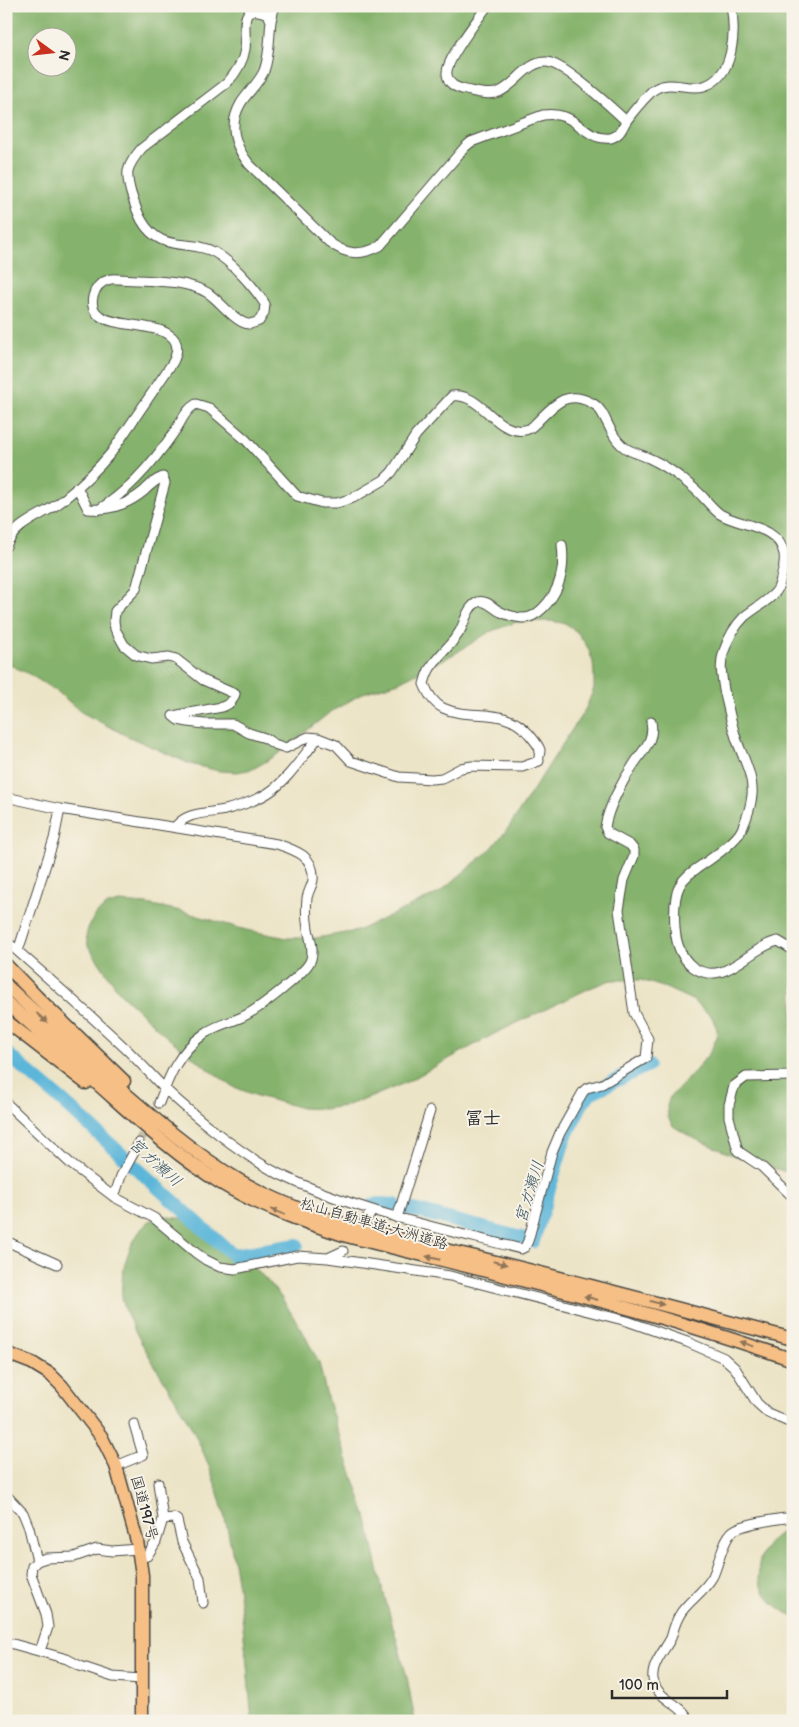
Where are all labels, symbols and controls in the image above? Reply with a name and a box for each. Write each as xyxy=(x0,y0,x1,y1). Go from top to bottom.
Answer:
north arrow xyxy=(28,28,78,78)
text: N xyxy=(55,48,74,63)
one-way arrow xyxy=(36,1013,49,1024)
district label: 冨士 xyxy=(465,1108,501,1129)
water label: 宮ガ瀬川 xyxy=(125,1135,185,1191)
water label: 宮ガ瀬川 xyxy=(512,1159,548,1225)
street label: 松山自動車道;大洲道路 xyxy=(298,1194,450,1254)
one-way arrow xyxy=(271,1208,285,1216)
one-way arrow xyxy=(426,1254,441,1262)
one-way arrow xyxy=(492,1259,507,1267)
one-way arrow xyxy=(583,1294,598,1302)
one-way arrow xyxy=(650,1299,665,1307)
one-way arrow xyxy=(739,1340,754,1347)
street label: 国道197号 xyxy=(126,1473,162,1543)
scale bar xyxy=(612,1667,726,1699)
text: 100 m xyxy=(619,1676,659,1695)

